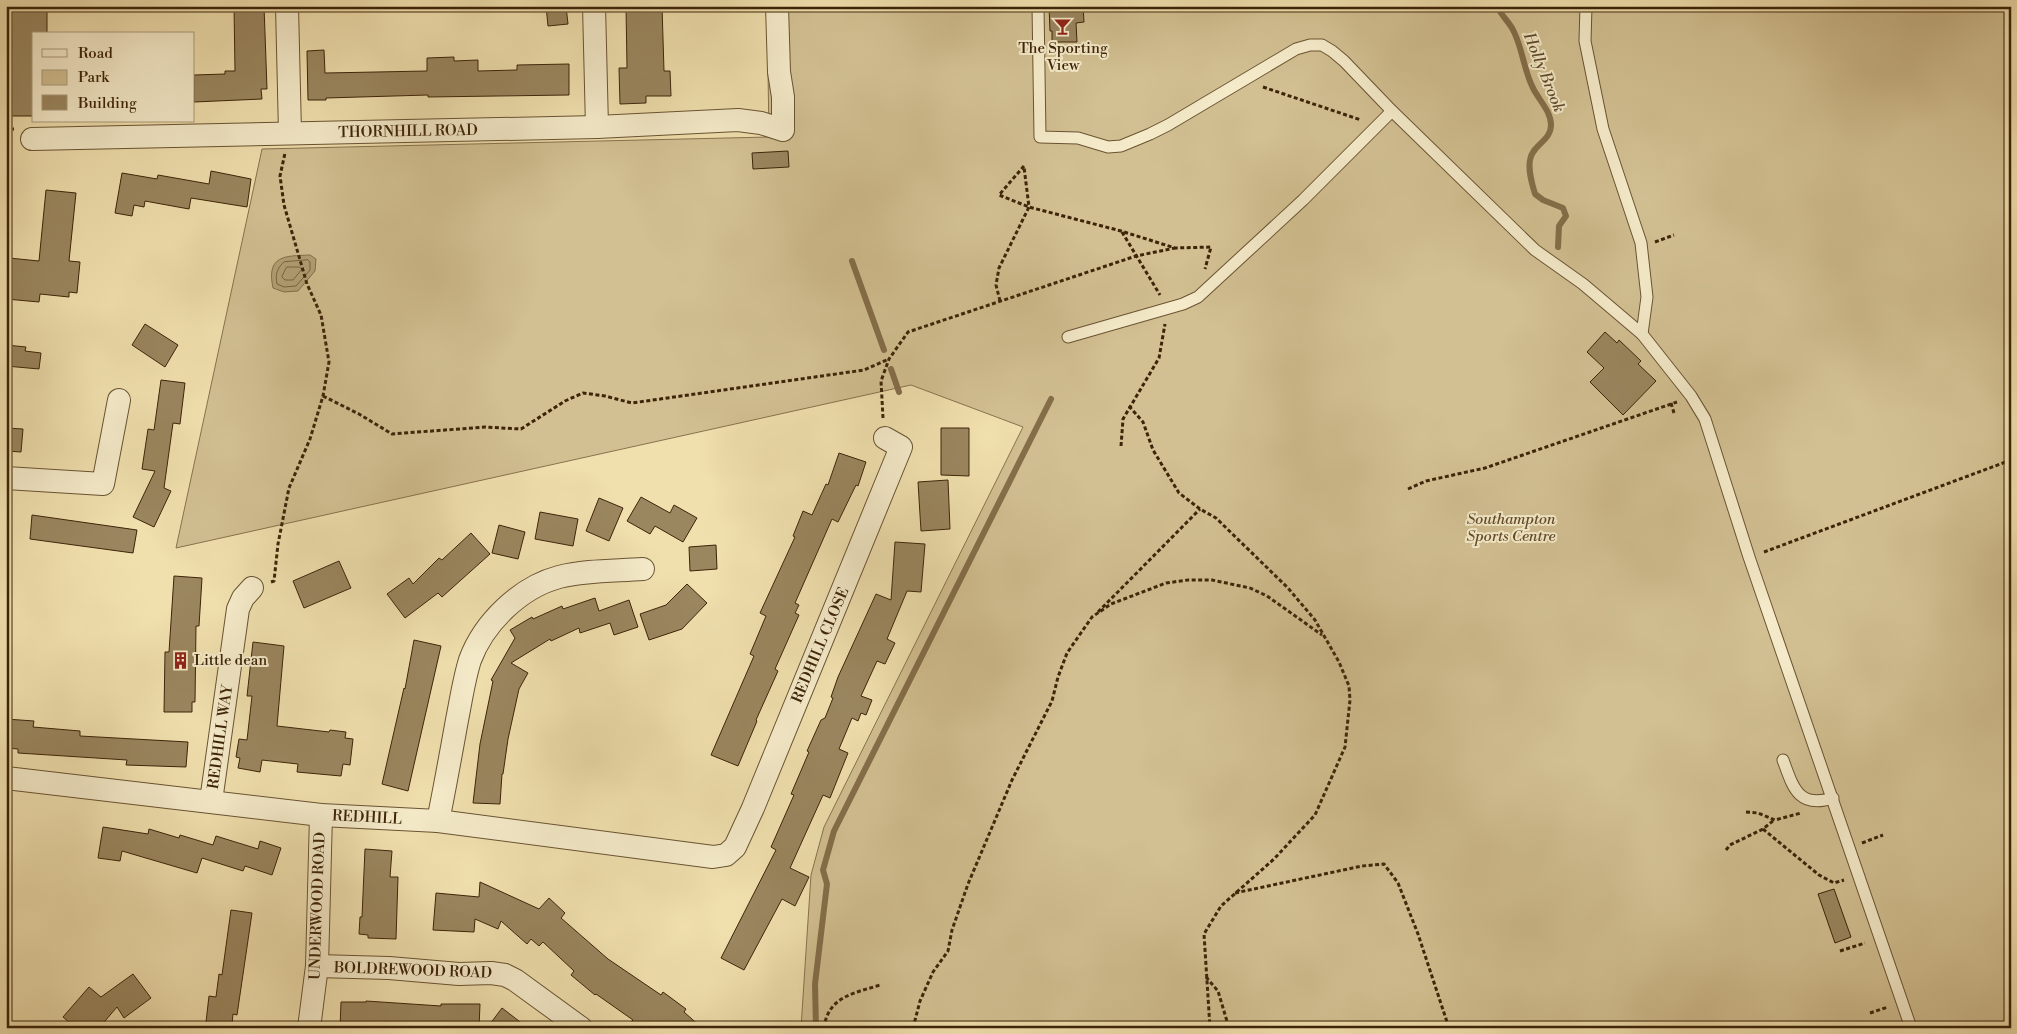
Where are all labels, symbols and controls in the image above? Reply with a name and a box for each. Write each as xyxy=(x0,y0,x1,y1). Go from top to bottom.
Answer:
bar icon: The Sporting View xyxy=(1053,17,1073,37)
water label: Holly Brook xyxy=(1519,28,1569,115)
legend xyxy=(32,32,195,122)
place label: The Sporting View xyxy=(1018,39,1108,75)
text: Road xyxy=(78,44,113,63)
text: Park xyxy=(78,68,110,87)
text: Building xyxy=(77,94,137,113)
street label: THORNHILL ROAD xyxy=(338,121,478,142)
park label: Southampton Sports Centre xyxy=(1467,510,1556,546)
street label: REDHILL CLOSE xyxy=(788,584,853,706)
building icon: Little dean xyxy=(170,650,190,670)
place label: Little dean xyxy=(194,651,267,670)
street label: REDHILL WAY xyxy=(204,683,237,790)
street label: REDHILL xyxy=(332,806,402,829)
street label: UNDERWOOD ROAD xyxy=(305,832,330,981)
street label: BOLDREWOOD ROAD xyxy=(333,958,492,983)

